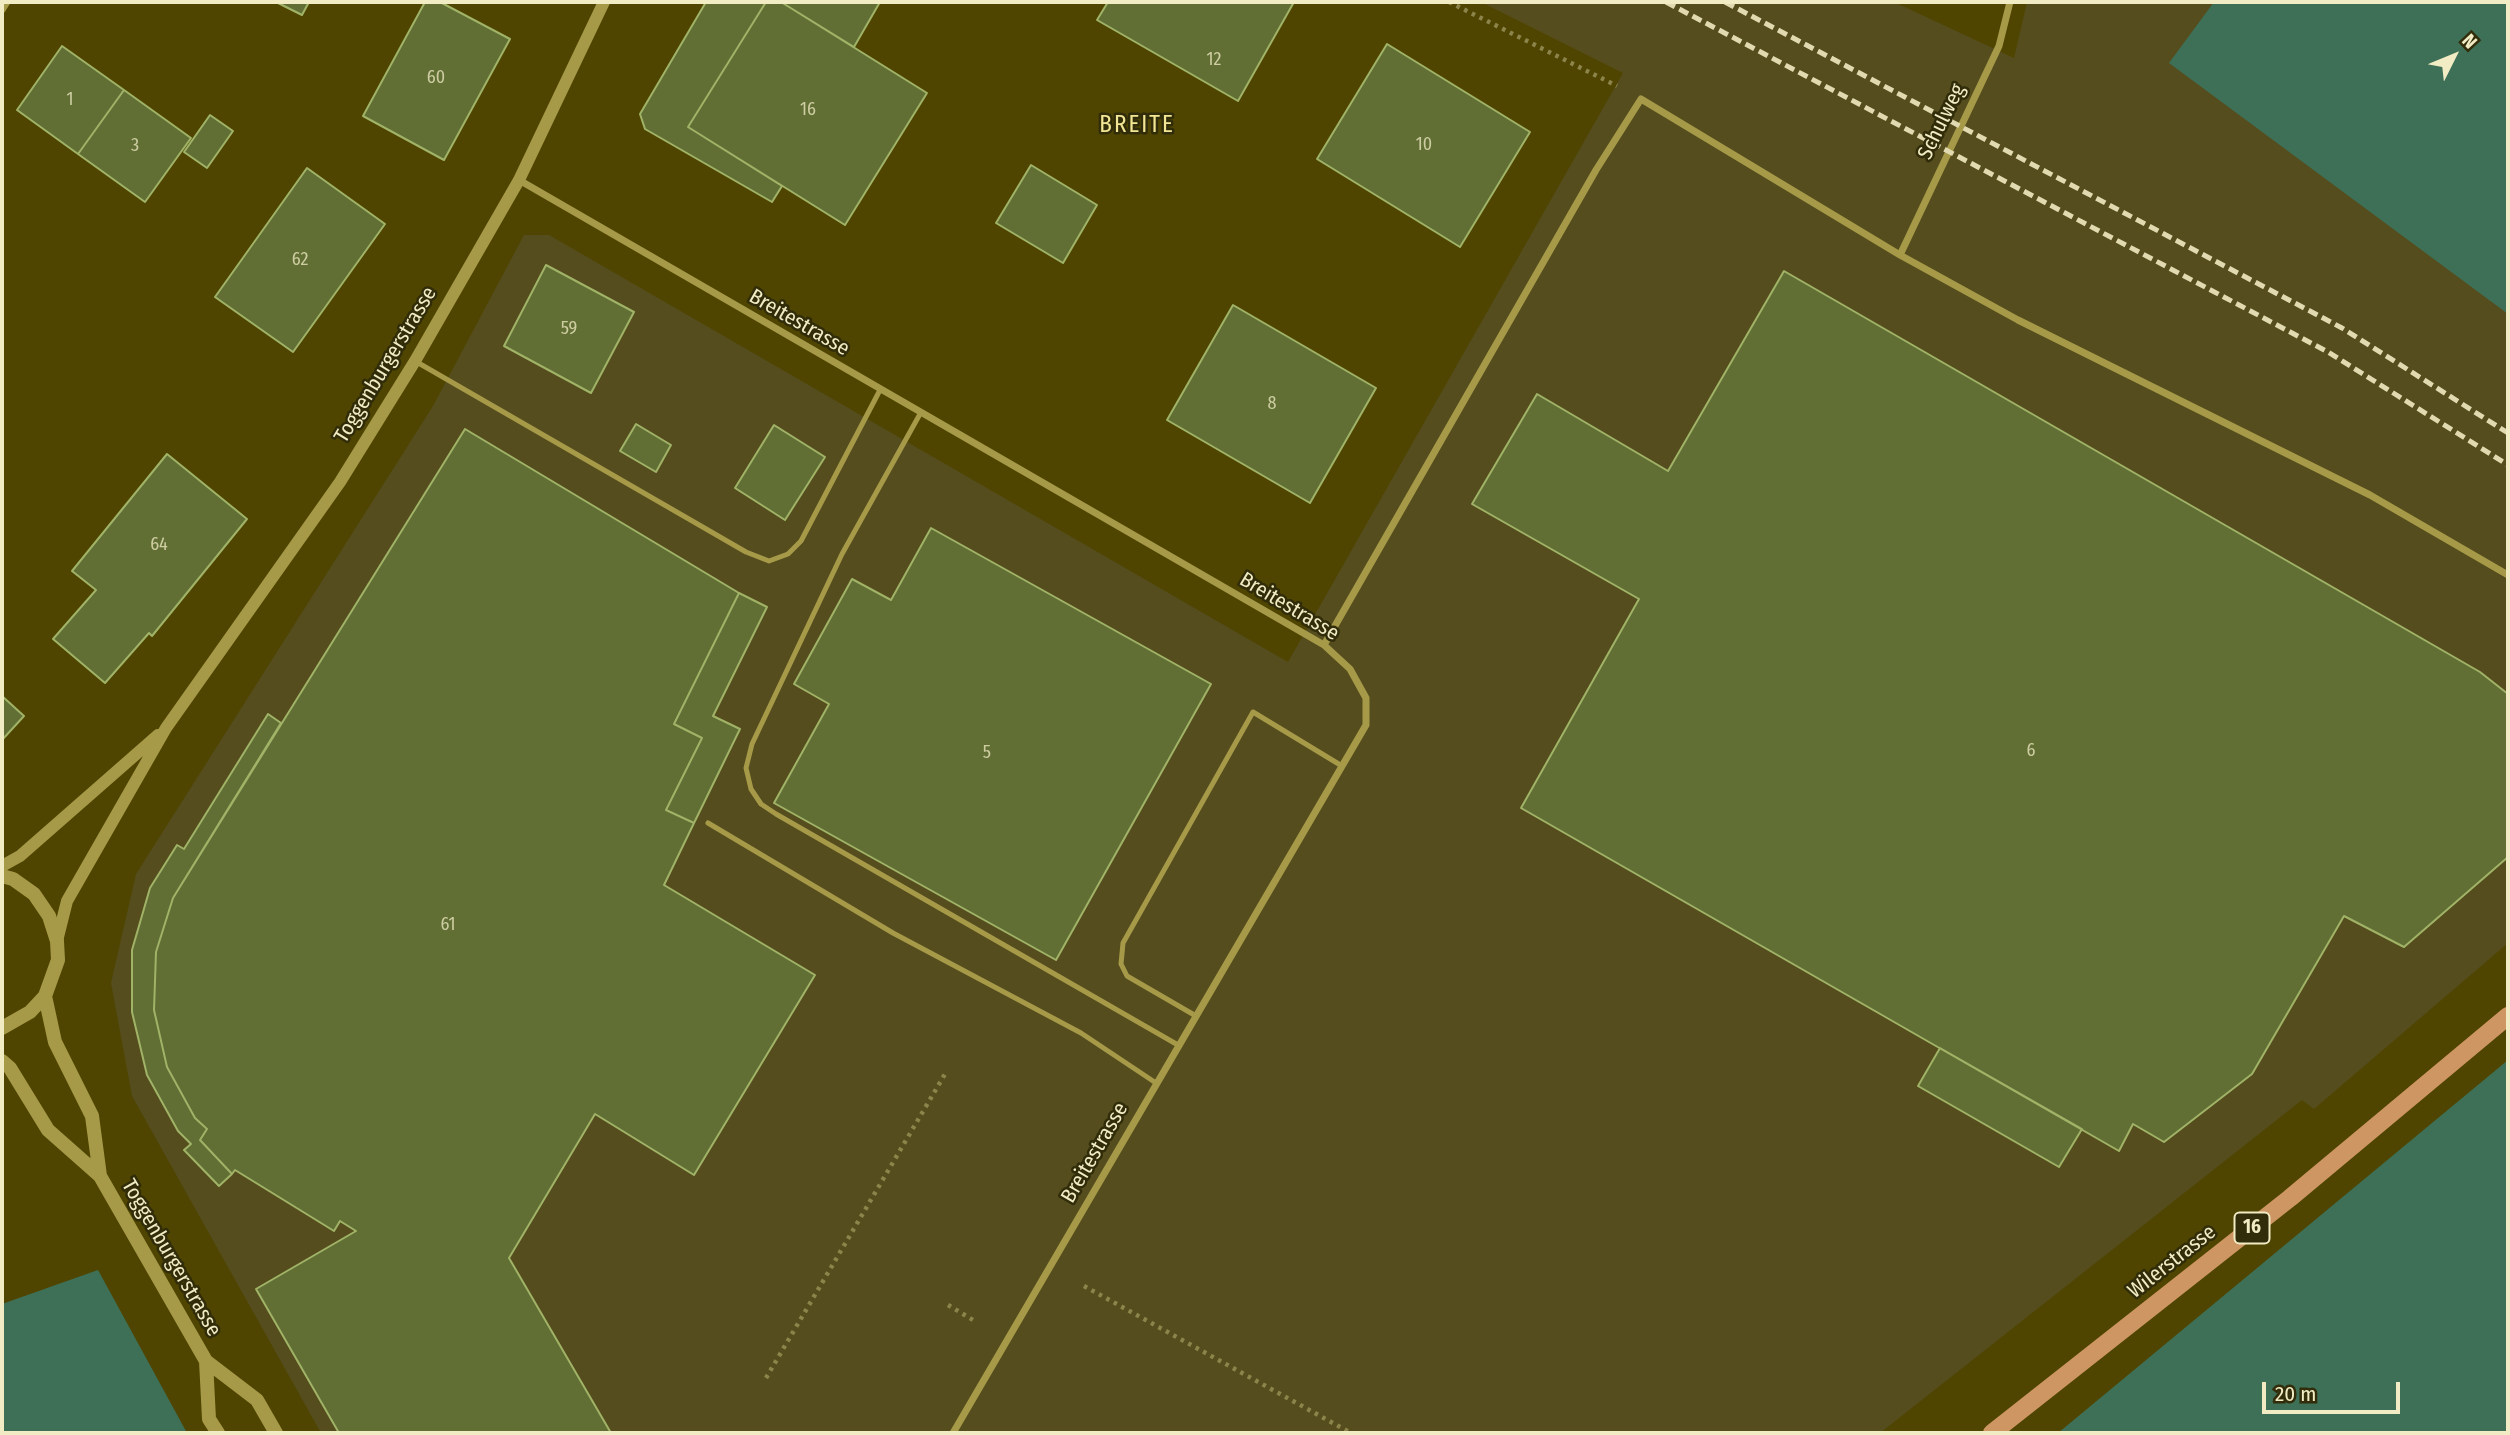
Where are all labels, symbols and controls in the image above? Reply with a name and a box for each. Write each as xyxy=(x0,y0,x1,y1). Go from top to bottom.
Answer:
north arrow xyxy=(2419,21,2489,91)
text: N xyxy=(2457,29,2482,53)
house number: 12 xyxy=(1207,49,1221,71)
house number: 60 xyxy=(427,67,445,89)
street label: Schulweg xyxy=(1913,80,1971,164)
house number: 1 xyxy=(66,89,74,111)
house number: 16 xyxy=(800,99,816,121)
district label: BREITE xyxy=(1100,112,1174,140)
house number: 10 xyxy=(1416,134,1432,156)
house number: 3 xyxy=(131,135,139,157)
house number: 62 xyxy=(292,249,308,271)
street label: Toggenburgerstrasse xyxy=(330,283,442,447)
street label: Breitestrasse xyxy=(744,284,854,362)
house number: 59 xyxy=(561,318,577,340)
house number: 8 xyxy=(1268,393,1276,415)
house number: 64 xyxy=(150,534,168,556)
street label: Breitestrasse xyxy=(1235,567,1343,647)
house number: 6 xyxy=(2027,740,2035,762)
house number: 5 xyxy=(983,742,991,764)
house number: 61 xyxy=(440,914,456,936)
street label: Breitestrasse xyxy=(1056,1098,1134,1208)
street label: Toggenburgerstrasse xyxy=(116,1175,226,1341)
road number: 16 xyxy=(2234,1212,2270,1244)
street label: Wilerstrasse xyxy=(2123,1220,2221,1304)
scale bar xyxy=(2265,1368,2403,1412)
text: 20 m xyxy=(2275,1381,2316,1407)

